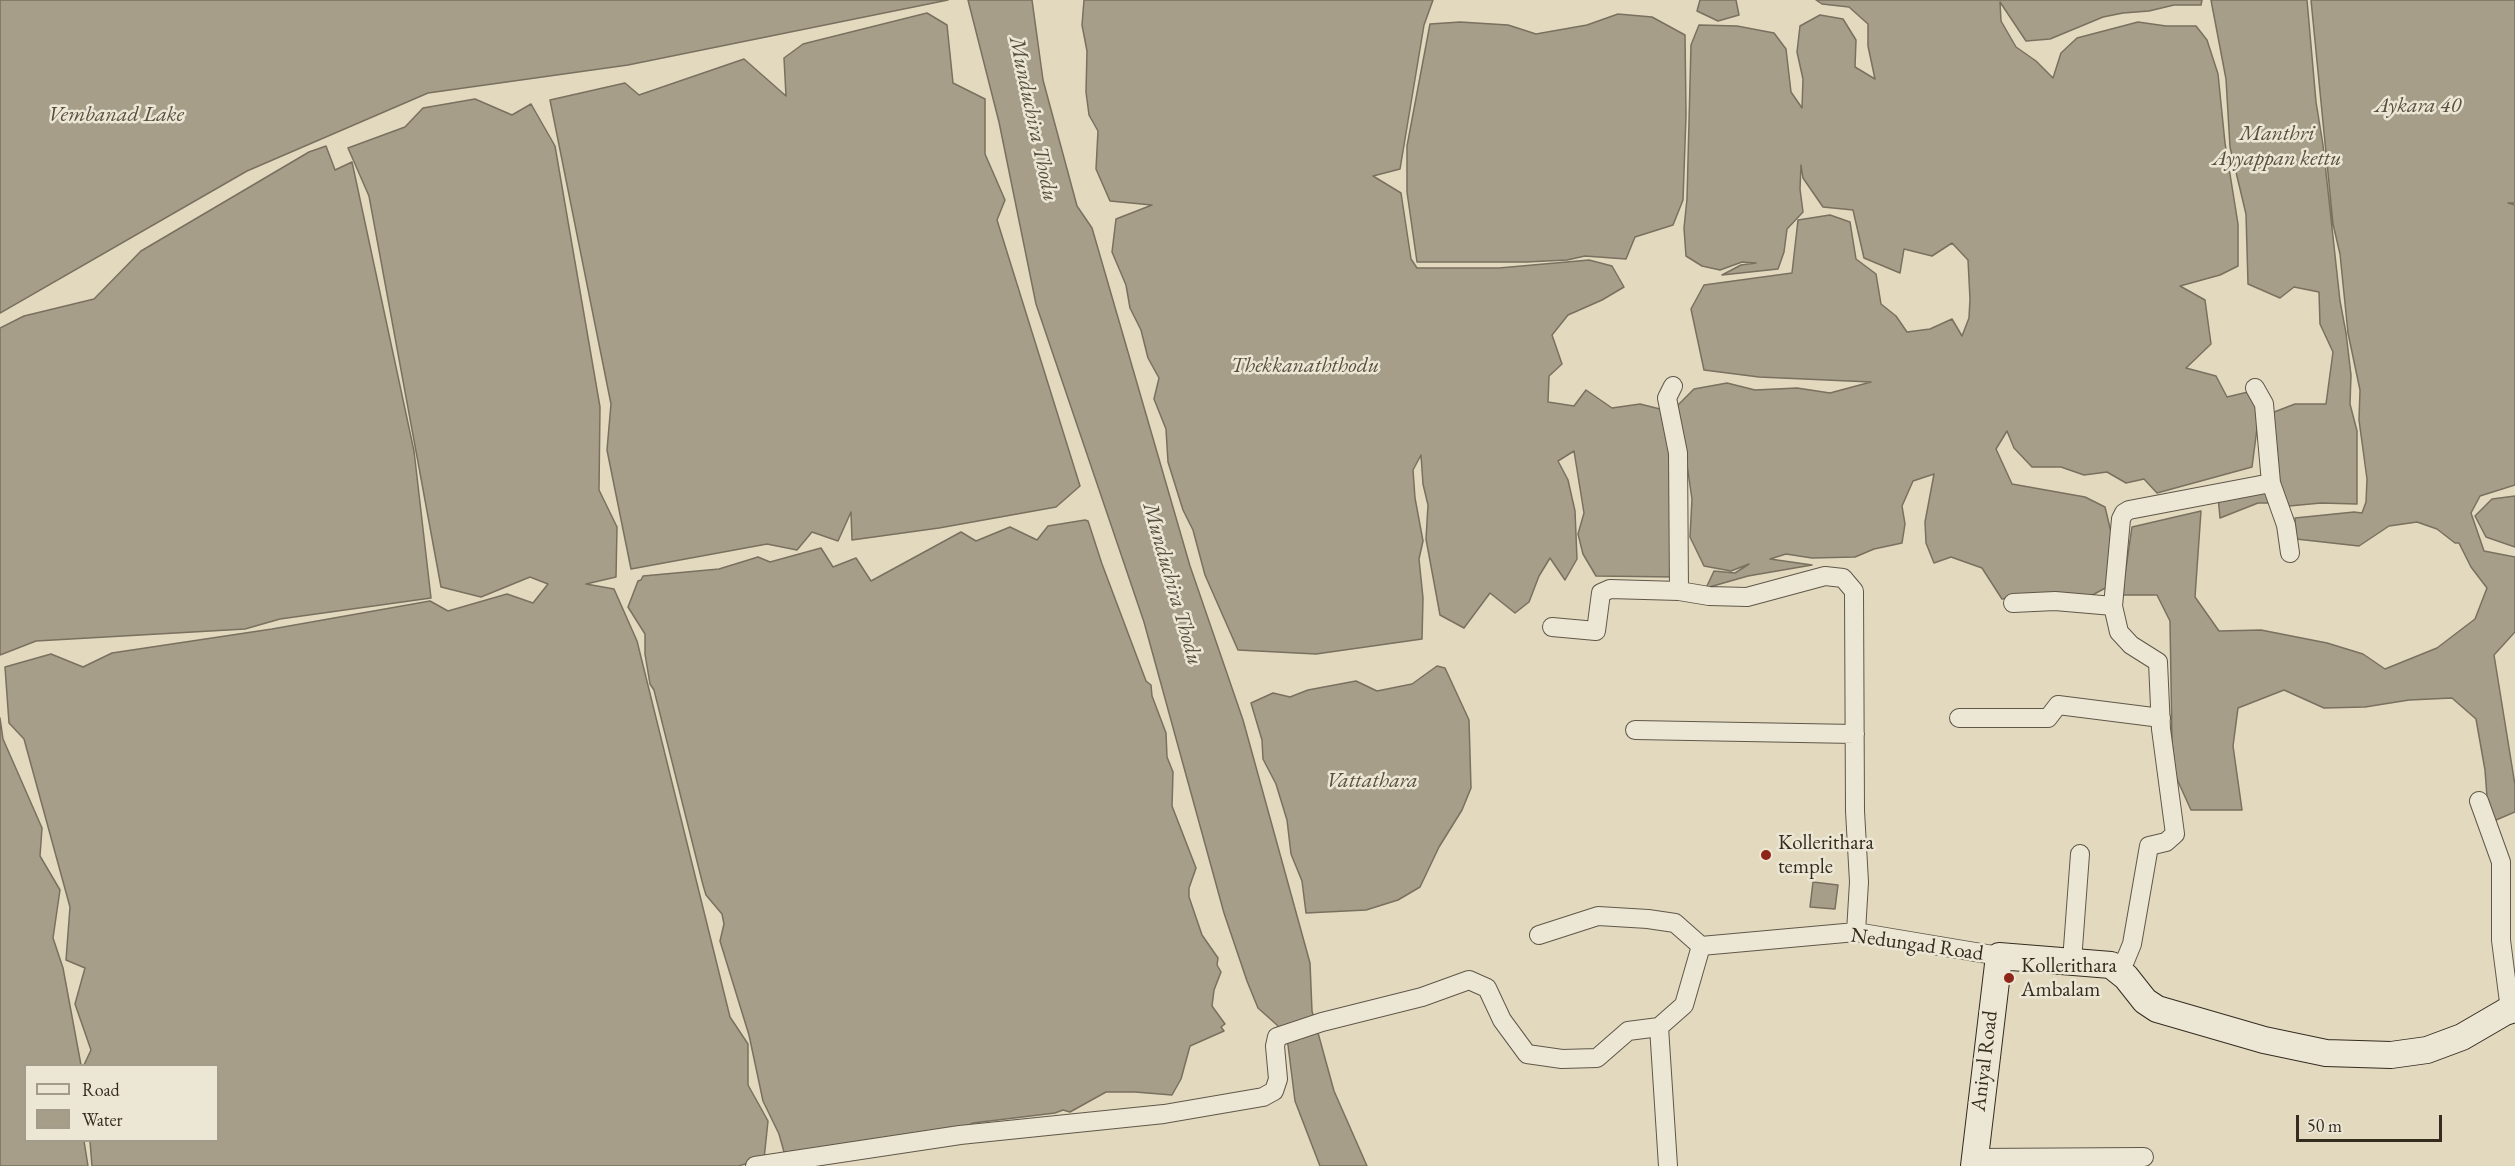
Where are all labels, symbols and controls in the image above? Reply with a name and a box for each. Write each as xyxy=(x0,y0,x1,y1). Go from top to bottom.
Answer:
water label: Munduchira Thodu xyxy=(1003,34,1063,204)
water label: Aykara 40 xyxy=(2375,93,2461,119)
water label: Vembanad Lake xyxy=(48,102,184,128)
water label: Manthri Ayyappan kettu xyxy=(2213,121,2341,172)
water label: Thekkanaththodu xyxy=(1231,353,1379,379)
water label: Munduchira Thodu xyxy=(1136,500,1208,668)
water label: Vattathara xyxy=(1326,768,1418,794)
place label: Kollerithara temple xyxy=(1778,830,1874,880)
marker: Kollerithara temple xyxy=(1759,848,1773,862)
street label: Nedungad Road xyxy=(1849,923,1985,967)
place label: Kollerithara Ambalam xyxy=(2021,953,2117,1003)
marker: Kollerithara Ambalam xyxy=(2002,971,2016,985)
street label: Aniyal Road xyxy=(1966,1009,2004,1113)
legend xyxy=(24,1064,219,1142)
text: Road xyxy=(82,1078,120,1101)
scale bar xyxy=(2299,1103,2444,1141)
text: Water xyxy=(82,1108,123,1131)
text: 50 m xyxy=(2307,1114,2342,1137)

